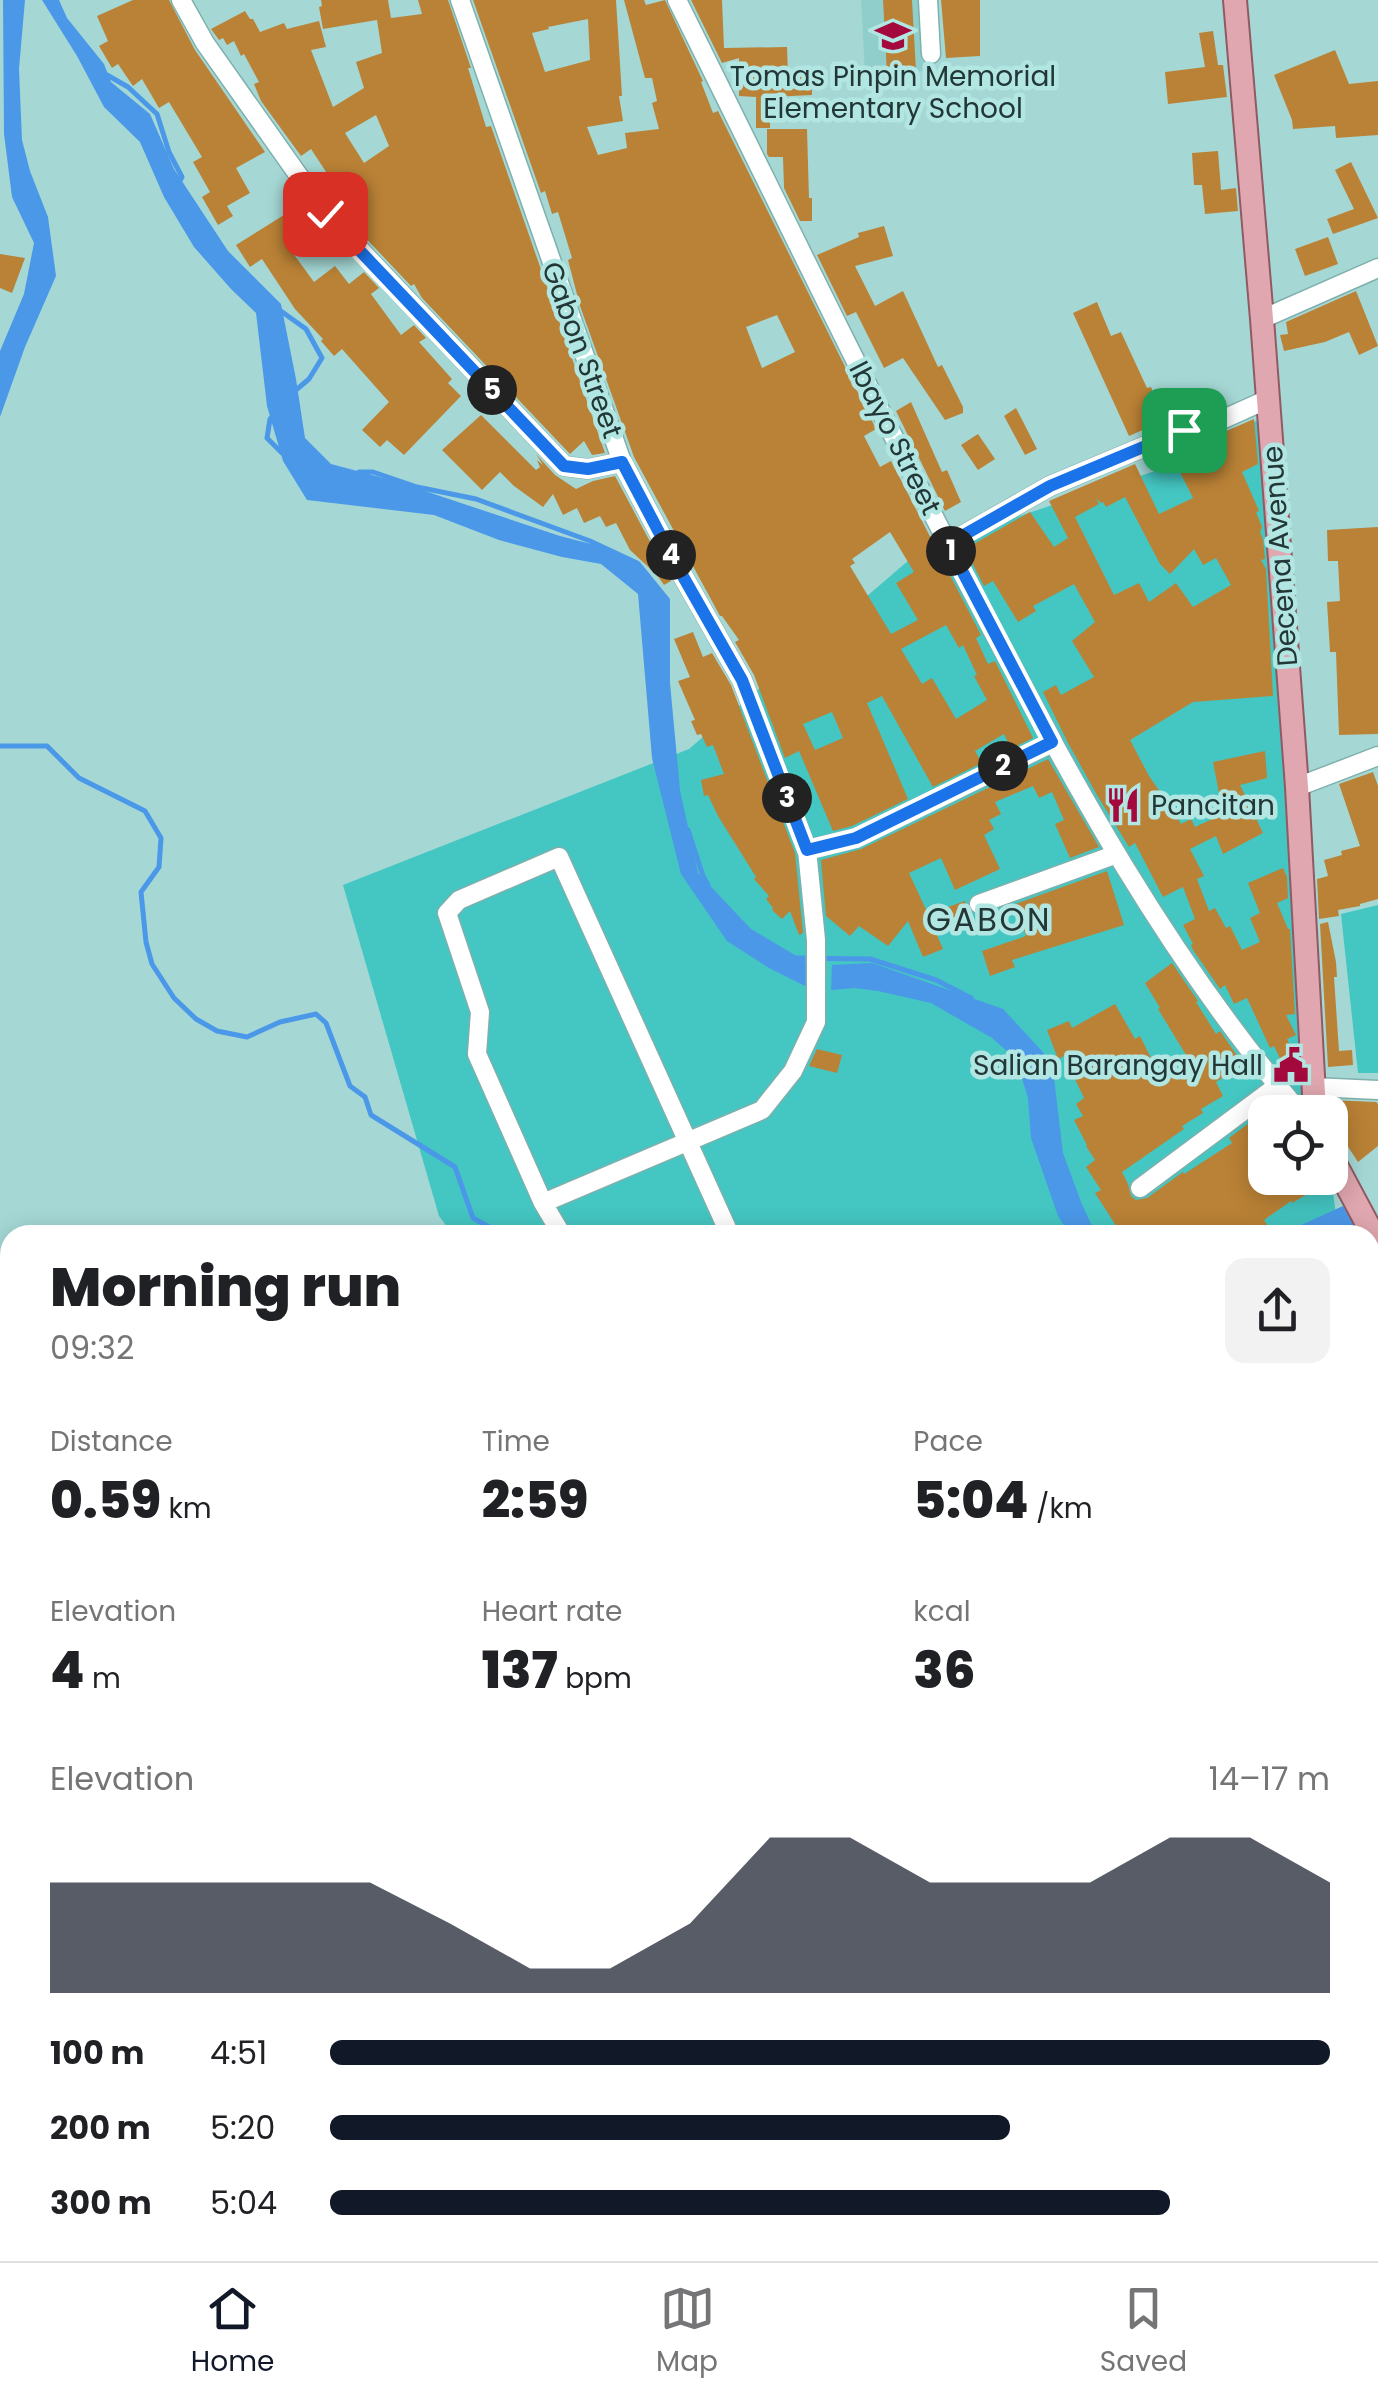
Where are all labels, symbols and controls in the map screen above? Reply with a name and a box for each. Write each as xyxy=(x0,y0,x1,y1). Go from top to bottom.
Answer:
school or university icon: Tomas Pinpin Memorial Elementary School xyxy=(874,17,912,55)
place label: Tomas Pinpin Memorial Elementary School xyxy=(730,57,1056,128)
pin xyxy=(283,172,368,257)
icon: check xyxy=(298,187,353,242)
street label: Gabon Street xyxy=(532,256,632,444)
street label: Ibayo Street xyxy=(840,354,950,522)
pin: 5 xyxy=(467,365,517,415)
text: 5 xyxy=(483,370,501,409)
pin xyxy=(1142,388,1227,473)
icon: arrive xyxy=(1157,403,1212,458)
street label: Decena Avenue xyxy=(1253,444,1307,668)
pin: 1 xyxy=(926,526,976,576)
pin: 4 xyxy=(646,530,696,580)
text: 1 xyxy=(946,531,956,570)
text: 4 xyxy=(662,535,680,574)
pin: 2 xyxy=(978,741,1028,791)
text: 2 xyxy=(995,746,1011,785)
pin: 3 xyxy=(762,773,812,823)
text: 3 xyxy=(779,778,795,817)
restaurant icon: Pancitan xyxy=(1104,786,1142,824)
place label: Pancitan xyxy=(1151,786,1275,825)
district label: GABON xyxy=(926,897,1052,942)
place label: Salian Barangay Hall xyxy=(973,1046,1263,1085)
public building icon: Salian Barangay Hall xyxy=(1272,1046,1310,1084)
map controls xyxy=(1248,1095,1348,1195)
button: locate xyxy=(1248,1095,1348,1195)
text: Morning run xyxy=(50,1248,401,1325)
button: share xyxy=(1225,1258,1330,1363)
text: 09:32 xyxy=(50,1325,134,1370)
text: Distance xyxy=(50,1422,173,1461)
text: Time xyxy=(482,1422,550,1461)
text: Pace xyxy=(913,1422,983,1461)
text: 0.59 xyxy=(50,1465,161,1536)
text: 2:59 xyxy=(482,1465,588,1536)
text: 5:04 xyxy=(913,1465,1029,1536)
text: km xyxy=(161,1489,212,1528)
text: /km xyxy=(1029,1489,1093,1528)
text: Elevation xyxy=(50,1592,176,1631)
text: Heart rate xyxy=(482,1592,622,1631)
text: kcal xyxy=(913,1592,971,1631)
text: 4 xyxy=(50,1635,85,1706)
text: 137 xyxy=(482,1635,558,1706)
text: 36 xyxy=(913,1635,976,1706)
text: m xyxy=(85,1659,121,1698)
text: bpm xyxy=(558,1659,632,1698)
text: Elevation xyxy=(50,1756,194,1801)
text: 14–17 m xyxy=(1209,1756,1330,1801)
text: 100 m xyxy=(50,2030,144,2075)
text: 4:51 xyxy=(210,2030,267,2075)
text: 200 m xyxy=(50,2105,151,2150)
text: 5:20 xyxy=(210,2105,275,2150)
text: 300 m xyxy=(50,2180,152,2225)
text: 5:04 xyxy=(210,2180,277,2225)
tab: Home xyxy=(191,2281,274,2383)
tab: Map xyxy=(656,2281,718,2383)
tab: Saved xyxy=(1100,2281,1187,2383)

